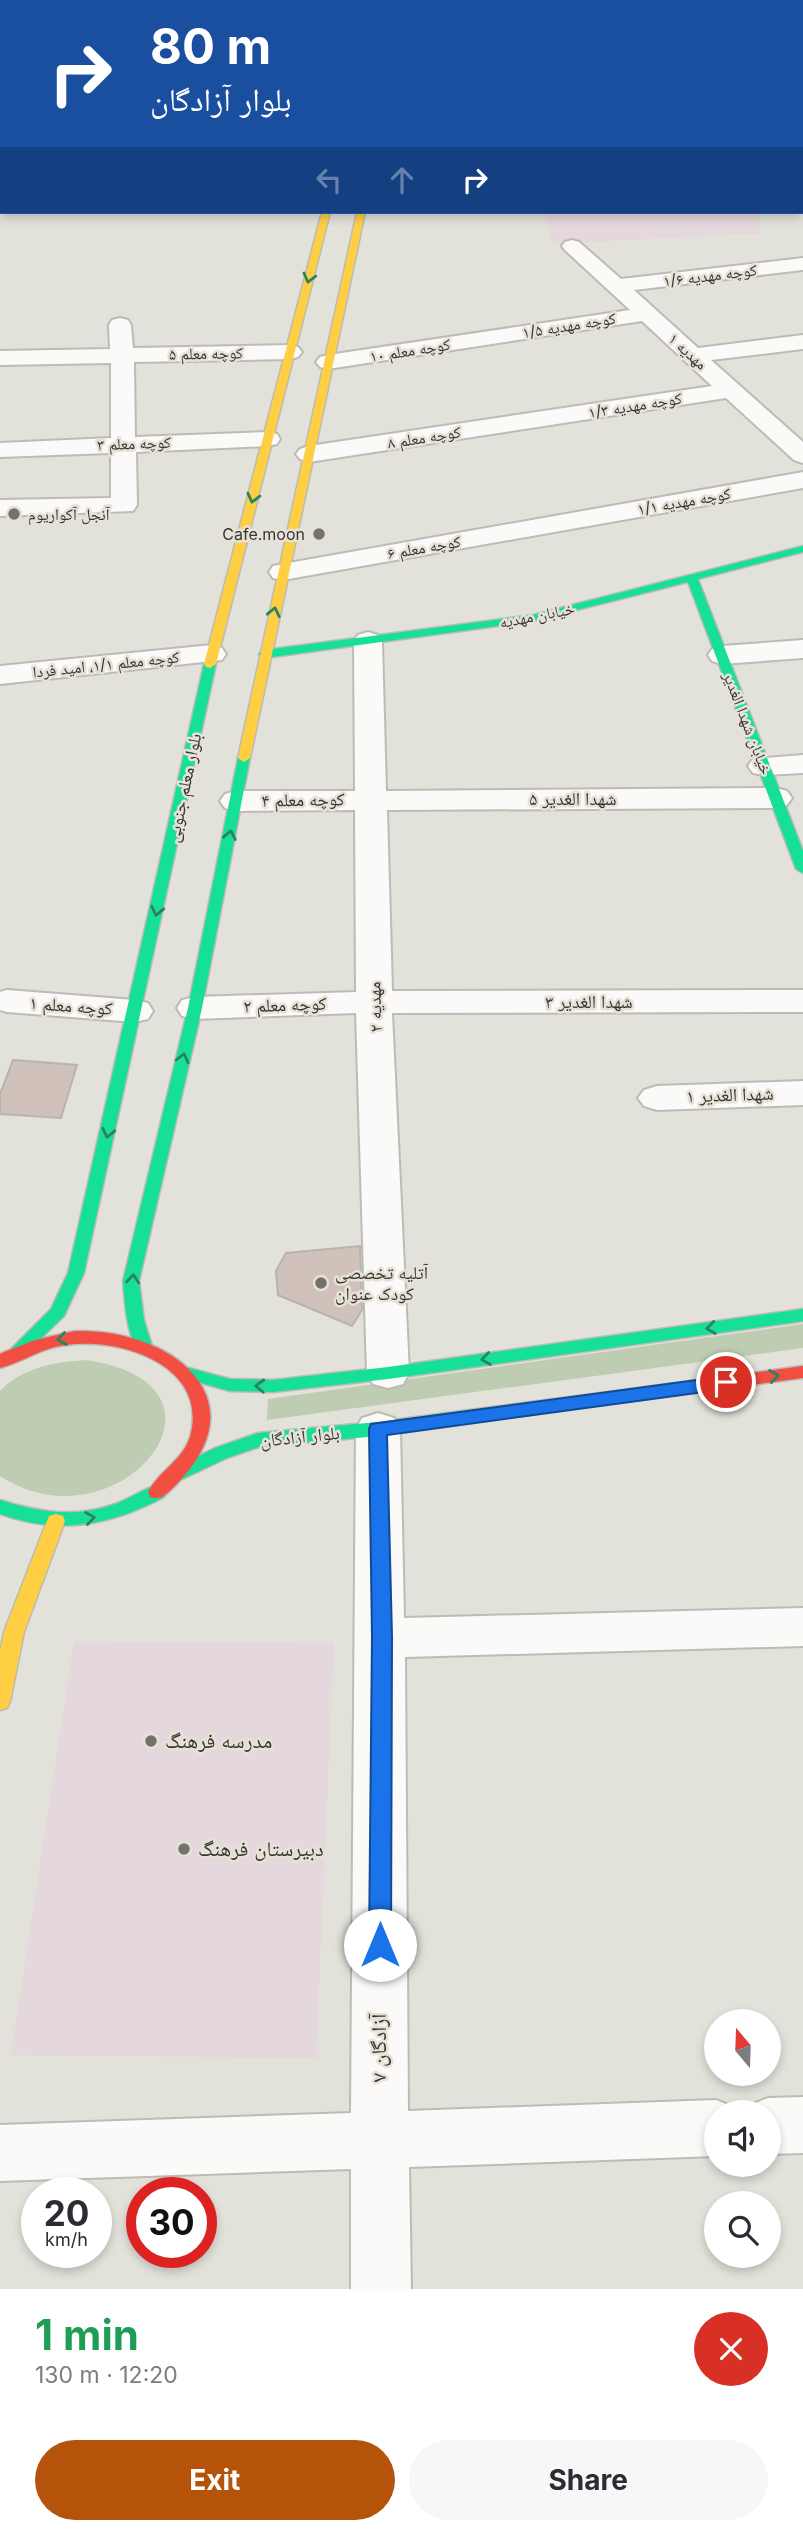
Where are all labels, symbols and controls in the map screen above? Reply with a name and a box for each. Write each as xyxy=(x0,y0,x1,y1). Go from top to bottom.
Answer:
text: 80 m xyxy=(150,17,271,76)
icon: right xyxy=(35,28,126,119)
text: بلوار آزادگان xyxy=(150,80,292,119)
icon: left xyxy=(310,161,348,199)
icon: ahead xyxy=(383,161,421,199)
icon: right xyxy=(456,161,494,199)
street label: کوچه مهدیه ۱/۶ xyxy=(662,259,758,291)
one-way arrow xyxy=(303,272,317,284)
street label: کوچه مهدیه ۱/۵ xyxy=(521,308,618,342)
street label: مهدیه ۱ xyxy=(664,328,712,374)
street label: کوچه معلم ۱۰ xyxy=(368,334,452,367)
street label: کوچه معلم ۵ xyxy=(169,342,244,365)
street label: کوچه مهدیه ۱/۳ xyxy=(587,388,684,422)
street label: کوچه معلم ۸ xyxy=(386,421,463,454)
street label: کوچه معلم ۳ xyxy=(97,432,172,455)
street label: کوچه مهدیه ۱/۱ xyxy=(636,483,733,519)
one-way arrow xyxy=(247,492,261,504)
place label: آنجل آکواریوم xyxy=(28,504,110,525)
marker: آنجل آکواریوم xyxy=(6,506,22,522)
place label: Cafe.moon xyxy=(222,524,305,544)
marker: Cafe.moon xyxy=(311,526,327,542)
street label: کوچه معلم ۶ xyxy=(386,531,463,564)
street label: خیابان مهدیه xyxy=(498,598,576,633)
one-way arrow xyxy=(266,606,281,618)
street label: کوچه معلم ۱/۱، امید فردا xyxy=(32,646,181,683)
street label: خیابان شهدا الغدیر xyxy=(718,668,777,777)
street label: بلوار معلم جنوبی xyxy=(162,731,207,845)
street label: کوچه معلم ۴ xyxy=(261,788,345,813)
street label: شهدا الغدیر ۵ xyxy=(529,788,617,809)
one-way arrow xyxy=(221,829,236,841)
one-way arrow xyxy=(151,905,165,917)
street label: مهدیه ۲ xyxy=(363,981,386,1033)
street label: شهدا الغدیر ۳ xyxy=(545,991,633,1012)
street label: کوچه معلم ۱ xyxy=(29,992,114,1021)
street label: کوچه معلم ۲ xyxy=(243,993,328,1018)
one-way arrow xyxy=(175,1052,189,1064)
street label: شهدا الغدیر ۱ xyxy=(686,1082,774,1107)
one-way arrow xyxy=(102,1127,117,1139)
place label: آتلیه تخصصی کودک عنوان xyxy=(335,1262,429,1305)
one-way arrow xyxy=(125,1273,140,1284)
marker: آتلیه تخصصی کودک عنوان xyxy=(313,1275,329,1291)
one-way arrow xyxy=(705,1320,717,1335)
one-way arrow xyxy=(56,1331,68,1346)
one-way arrow xyxy=(480,1352,492,1367)
pin xyxy=(696,1352,756,1412)
icon: arrive xyxy=(707,1363,745,1401)
one-way arrow xyxy=(768,1368,780,1383)
one-way arrow xyxy=(254,1378,265,1393)
street label: بلوار آزادگان xyxy=(259,1422,341,1452)
one-way arrow xyxy=(84,1511,96,1526)
place label: مدرسه فرهنگ xyxy=(165,1728,272,1753)
marker: مدرسه فرهنگ xyxy=(143,1733,159,1749)
place label: دبیرستان فرهنگ xyxy=(198,1836,324,1861)
marker: دبیرستان فرهنگ xyxy=(176,1841,192,1857)
position arrow xyxy=(343,1908,417,1982)
north arrow xyxy=(704,2009,780,2086)
map controls xyxy=(704,2009,781,2268)
street label: آزادگان ۷ xyxy=(366,2013,391,2082)
button: sound xyxy=(704,2100,781,2177)
speed limit sign: 30 xyxy=(126,2177,217,2268)
button: search xyxy=(704,2191,781,2268)
text: 20 xyxy=(44,2192,89,2234)
text: km/h xyxy=(45,2229,88,2250)
text: 1 min xyxy=(35,2309,139,2360)
button: close xyxy=(694,2312,768,2386)
text: 130 m · 12:20 xyxy=(35,2361,178,2389)
button: Exit xyxy=(35,2440,395,2520)
button: Share xyxy=(409,2440,768,2520)

